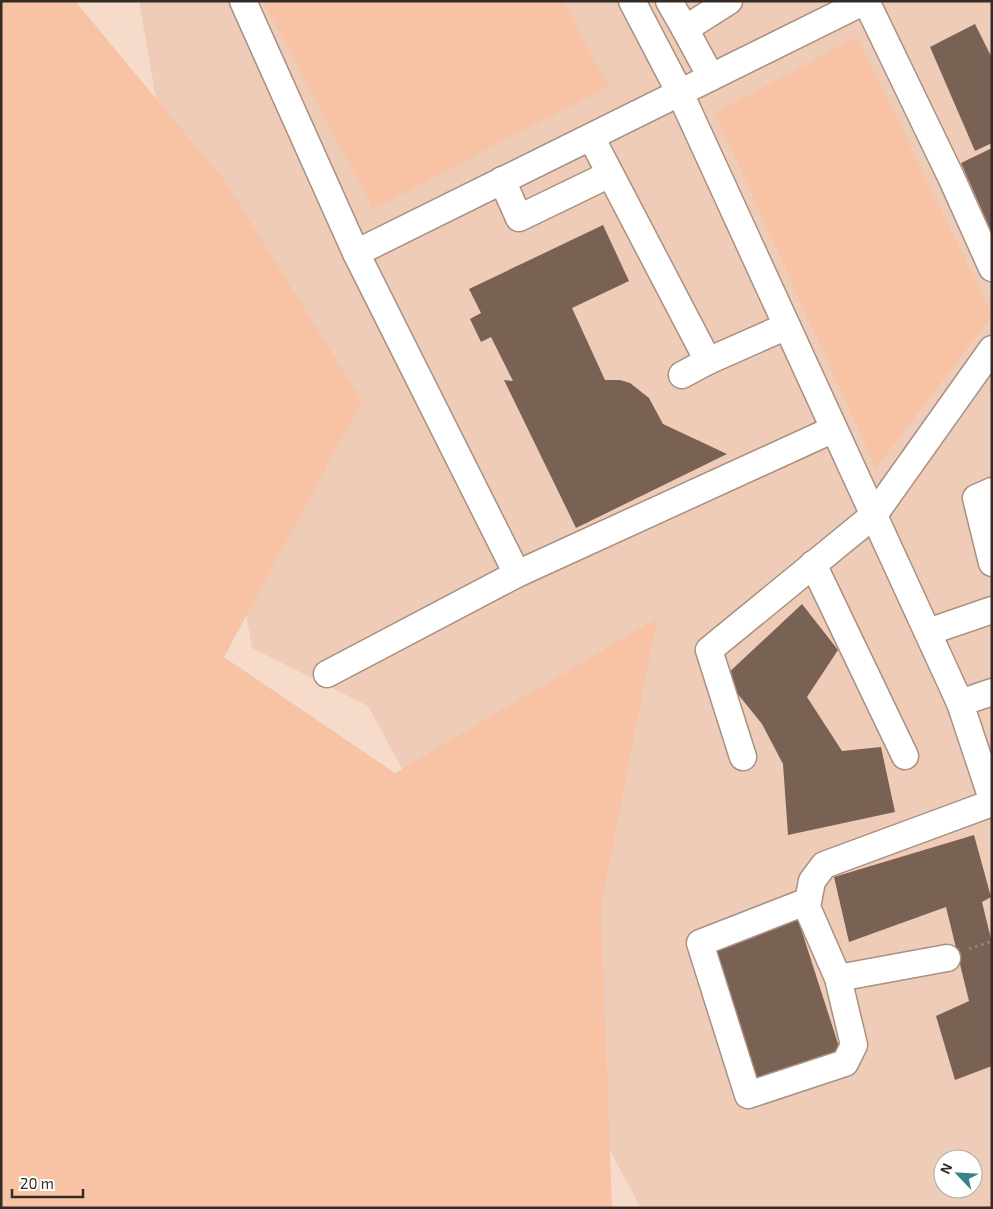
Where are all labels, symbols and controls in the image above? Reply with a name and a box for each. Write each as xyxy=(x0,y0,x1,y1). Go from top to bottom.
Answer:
north arrow xyxy=(933,1149,983,1199)
text: N xyxy=(936,1160,956,1176)
scale bar xyxy=(12,1166,84,1198)
text: 20 m xyxy=(20,1174,54,1192)

